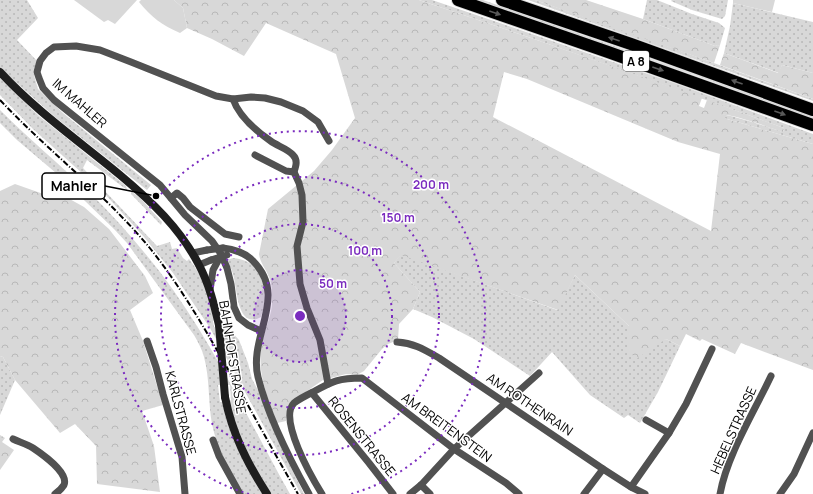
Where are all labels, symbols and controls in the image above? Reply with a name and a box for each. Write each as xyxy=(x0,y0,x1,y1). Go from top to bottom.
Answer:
one-way arrow xyxy=(490,10,502,16)
one-way arrow xyxy=(608,35,620,41)
road number: A 8 xyxy=(623,51,649,71)
one-way arrow xyxy=(652,66,664,72)
street label: IM MAHLER xyxy=(49,74,111,132)
one-way arrow xyxy=(730,79,742,85)
one-way arrow xyxy=(775,110,787,116)
callout: Mahler xyxy=(42,173,105,199)
text: Mahler xyxy=(51,176,98,195)
text: 200 m xyxy=(413,176,449,193)
text: 150 m xyxy=(381,209,415,226)
text: 100 m xyxy=(348,242,382,259)
text: 50 m xyxy=(319,275,347,292)
street label: BAHNHOFSTRASSE xyxy=(215,299,251,415)
centre of rings xyxy=(293,309,307,323)
street label: AM ROTHENRAIN xyxy=(483,368,577,440)
street label: KARLSTRASSE xyxy=(161,369,201,457)
street label: HEBELSTRASSE xyxy=(706,383,760,477)
street label: AM BREITENSTEIN xyxy=(398,388,496,466)
street label: ROSENSTRASSE xyxy=(324,392,400,480)

